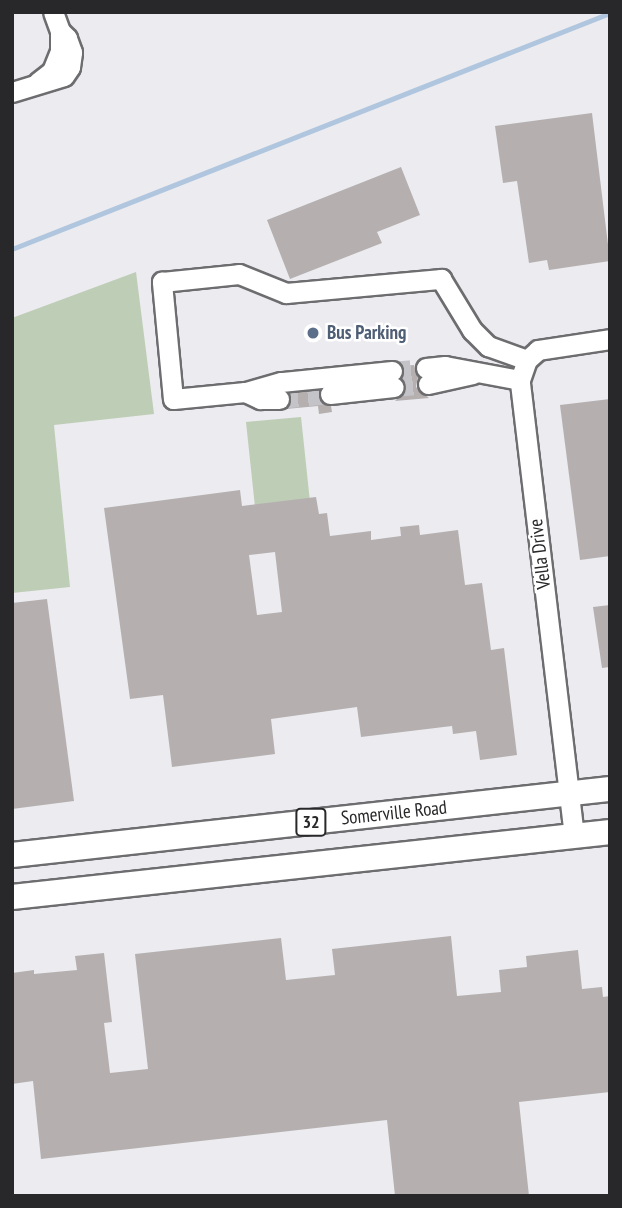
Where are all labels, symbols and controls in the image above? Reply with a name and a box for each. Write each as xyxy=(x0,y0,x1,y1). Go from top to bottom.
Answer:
place label: Bus Parking xyxy=(327,322,406,344)
marker: Bus Parking xyxy=(305,325,321,341)
street label: Vella Drive xyxy=(524,518,556,590)
street label: Somerville Road xyxy=(340,796,448,830)
road number: 32 xyxy=(295,808,327,836)

